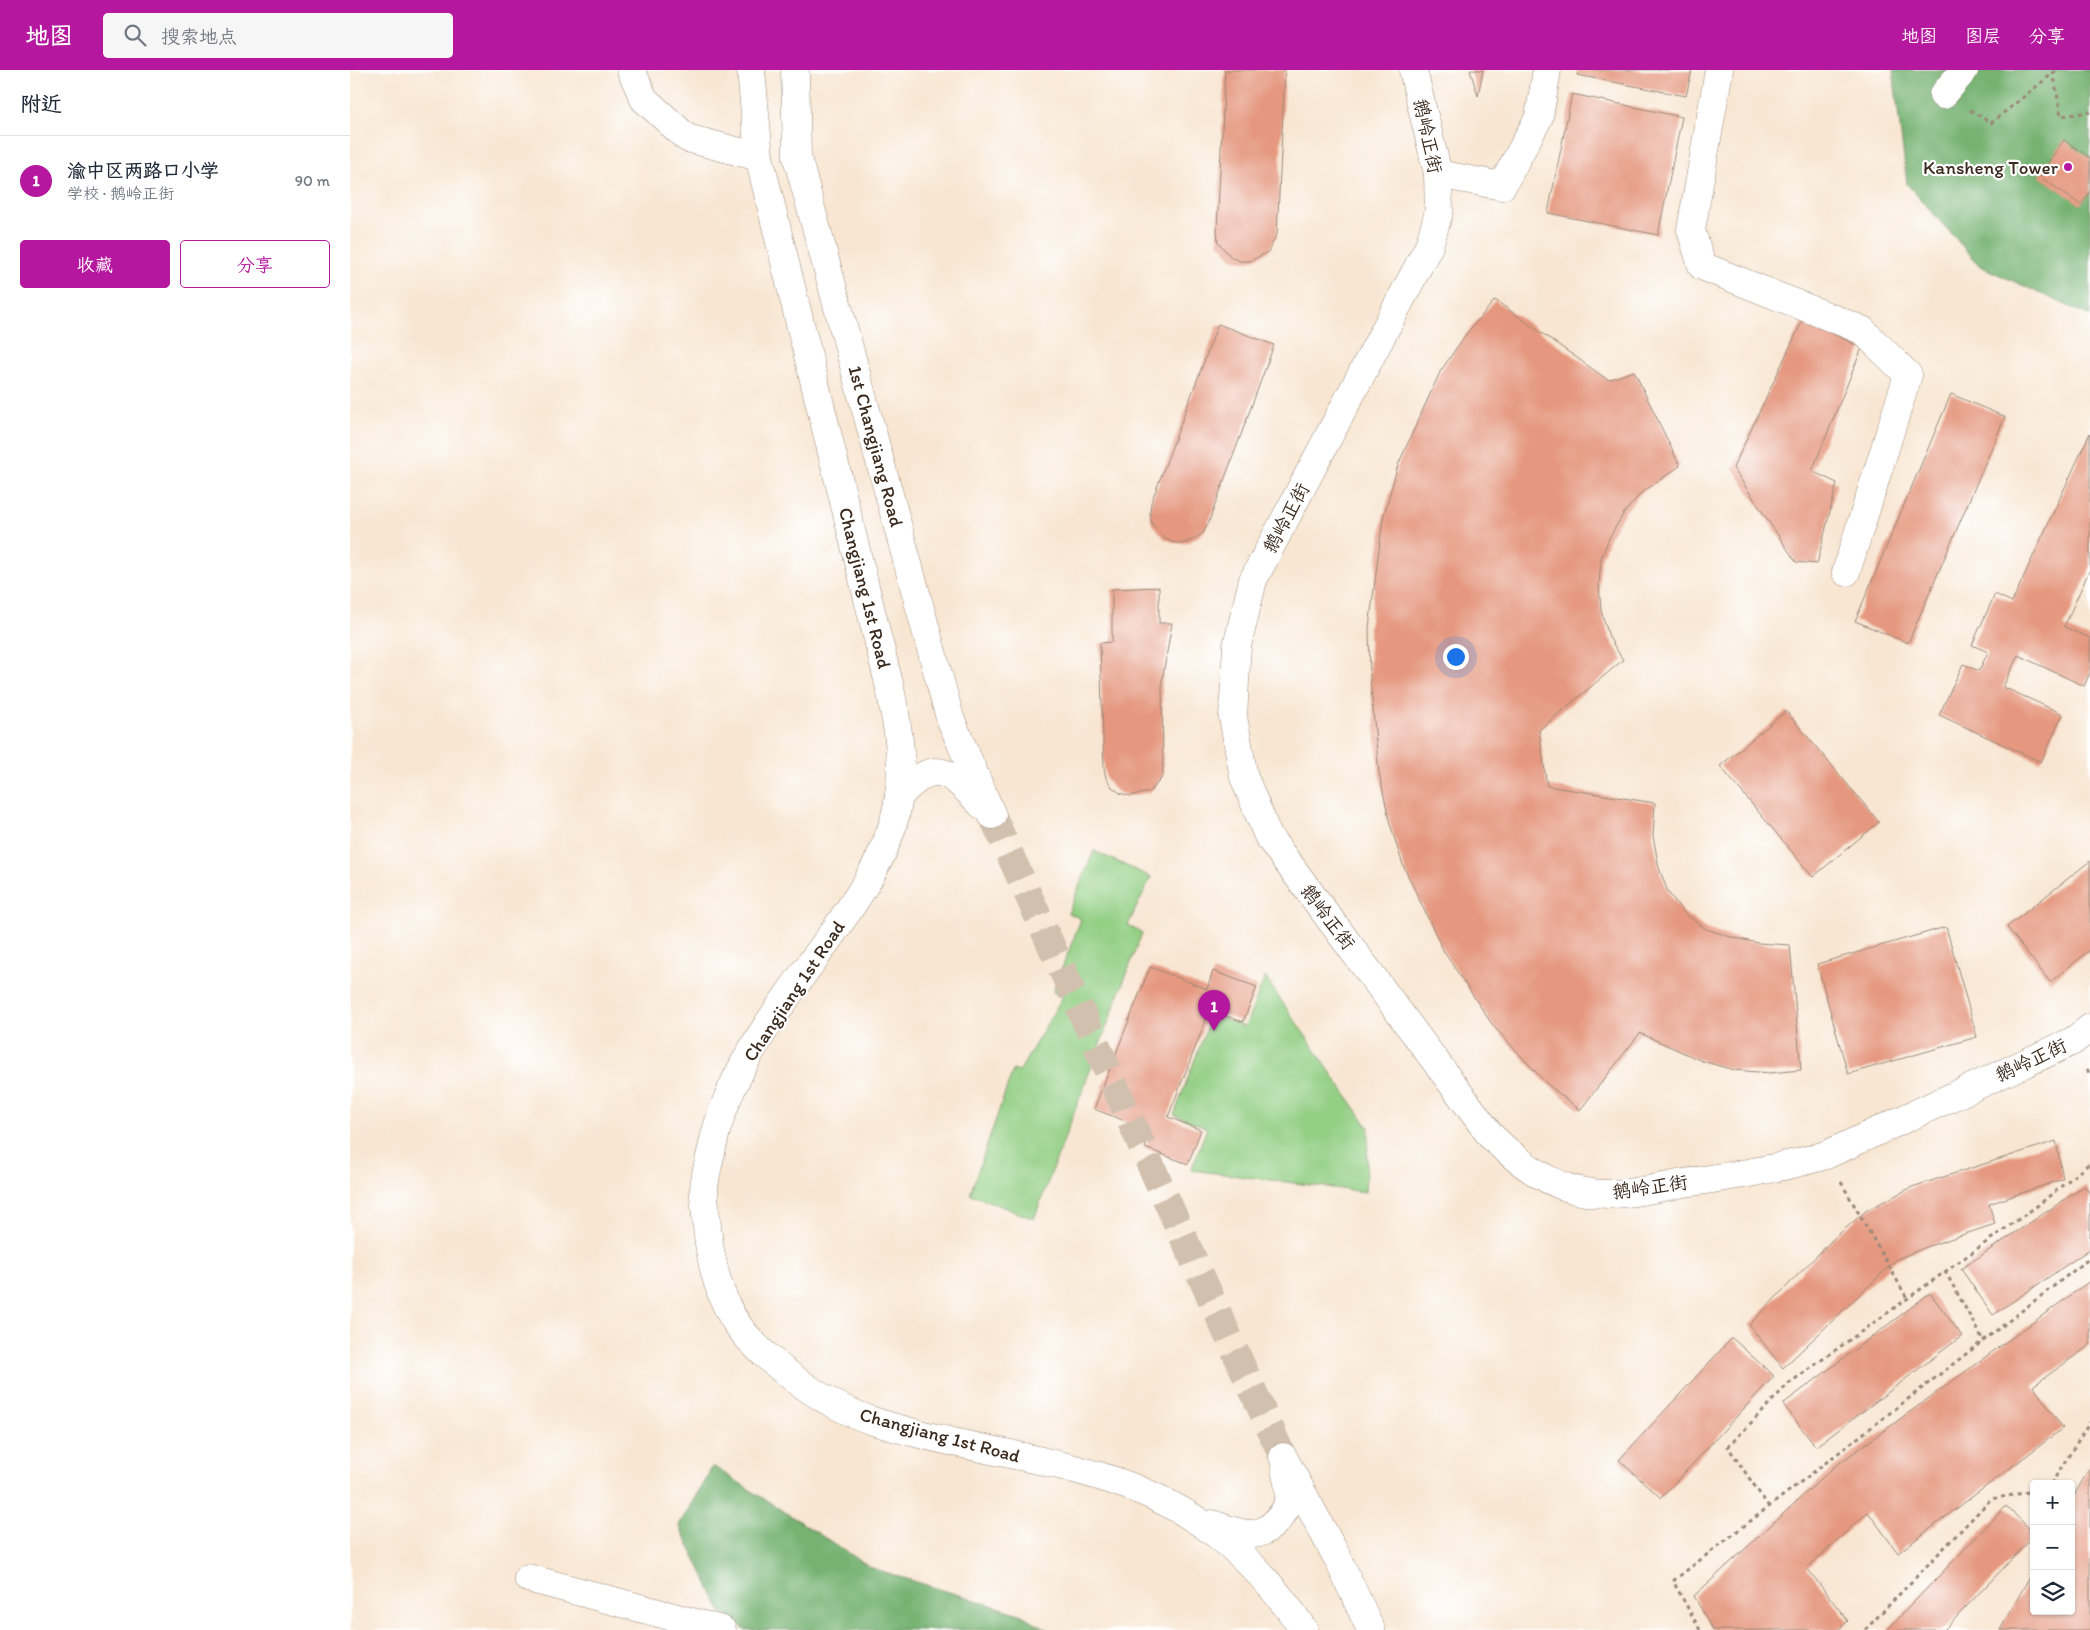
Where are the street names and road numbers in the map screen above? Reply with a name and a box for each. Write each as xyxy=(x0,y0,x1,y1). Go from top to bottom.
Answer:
street label: 鹅岭正街 xyxy=(1409,96,1447,176)
street label: 1st Changjiang Road xyxy=(843,363,909,530)
street label: 鹅岭正街 xyxy=(1258,479,1314,557)
street label: Changjiang 1st Road xyxy=(834,505,896,672)
street label: 鹅岭正街 xyxy=(1296,880,1360,954)
street label: Changjiang 1st Road xyxy=(738,916,850,1066)
street label: 鹅岭正街 xyxy=(1992,1034,2070,1086)
street label: 鹅岭正街 xyxy=(1611,1170,1689,1204)
street label: Changjiang 1st Road xyxy=(857,1403,1023,1468)

